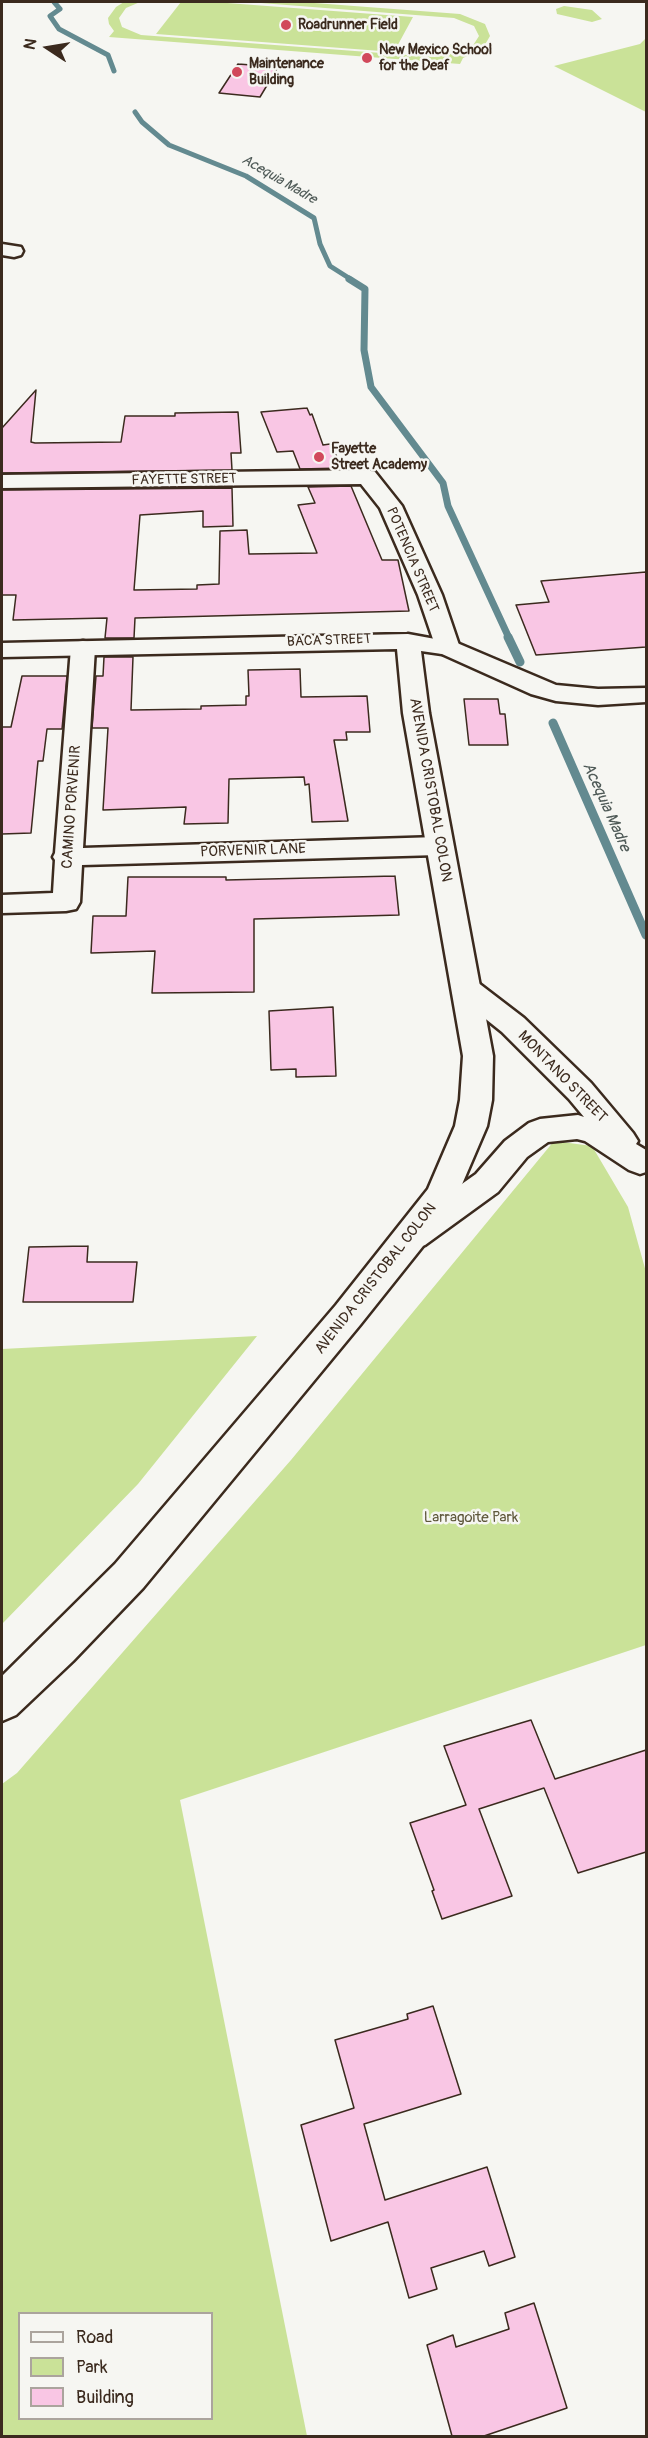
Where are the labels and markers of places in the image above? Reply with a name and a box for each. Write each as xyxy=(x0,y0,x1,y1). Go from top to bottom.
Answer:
place label: Roadrunner Field xyxy=(298,17,398,33)
marker: Roadrunner Field xyxy=(279,18,293,32)
place label: New Mexico School for the Deaf xyxy=(379,42,492,74)
marker: New Mexico School for the Deaf xyxy=(360,51,374,65)
place label: Maintenance Building xyxy=(249,56,324,88)
marker: Maintenance Building xyxy=(230,65,244,79)
place label: Fayette Street Academy xyxy=(331,441,427,473)
marker: Fayette Street Academy xyxy=(312,450,326,464)

